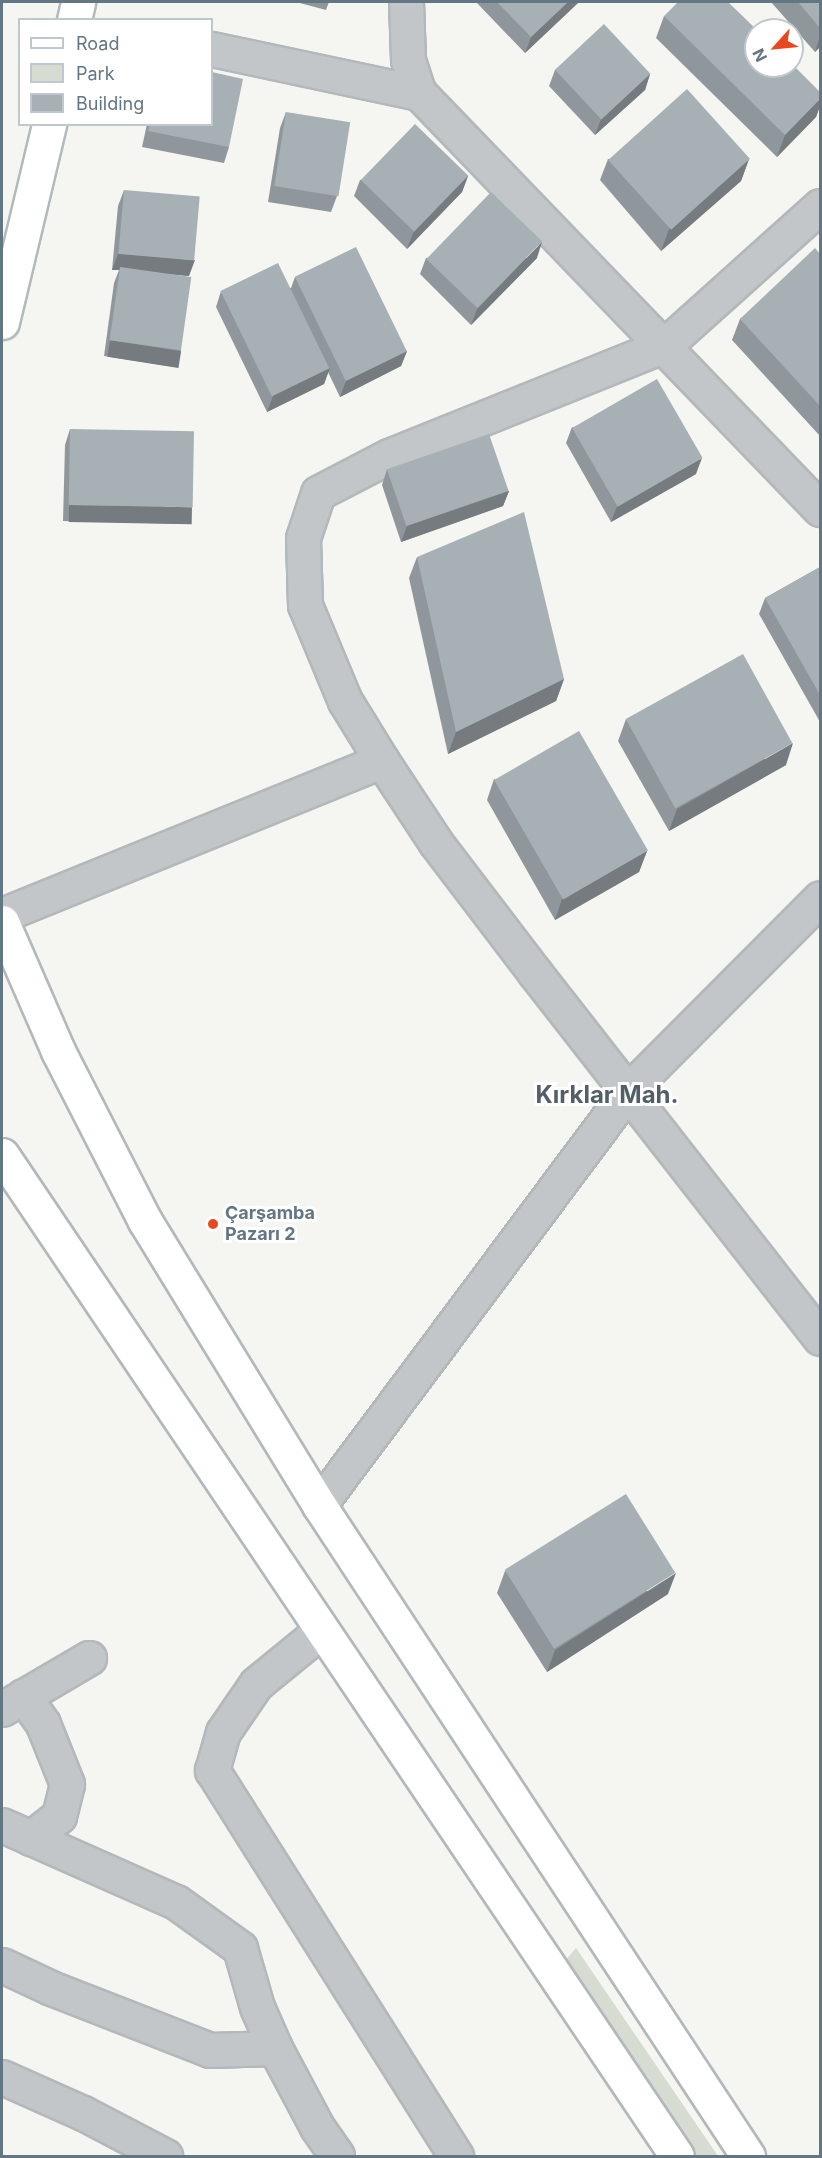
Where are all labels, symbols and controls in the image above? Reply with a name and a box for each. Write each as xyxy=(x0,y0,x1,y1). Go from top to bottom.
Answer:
legend xyxy=(18,18,213,126)
north arrow xyxy=(744,18,804,78)
text: Road xyxy=(76,33,119,54)
text: N xyxy=(748,45,771,65)
text: Park xyxy=(76,63,115,84)
text: Building xyxy=(76,93,144,114)
district label: Kırklar Mah. xyxy=(535,1081,679,1109)
place label: Çarşamba Pazarı 2 xyxy=(225,1203,315,1246)
marker: Çarşamba Pazarı 2 xyxy=(206,1217,220,1231)

